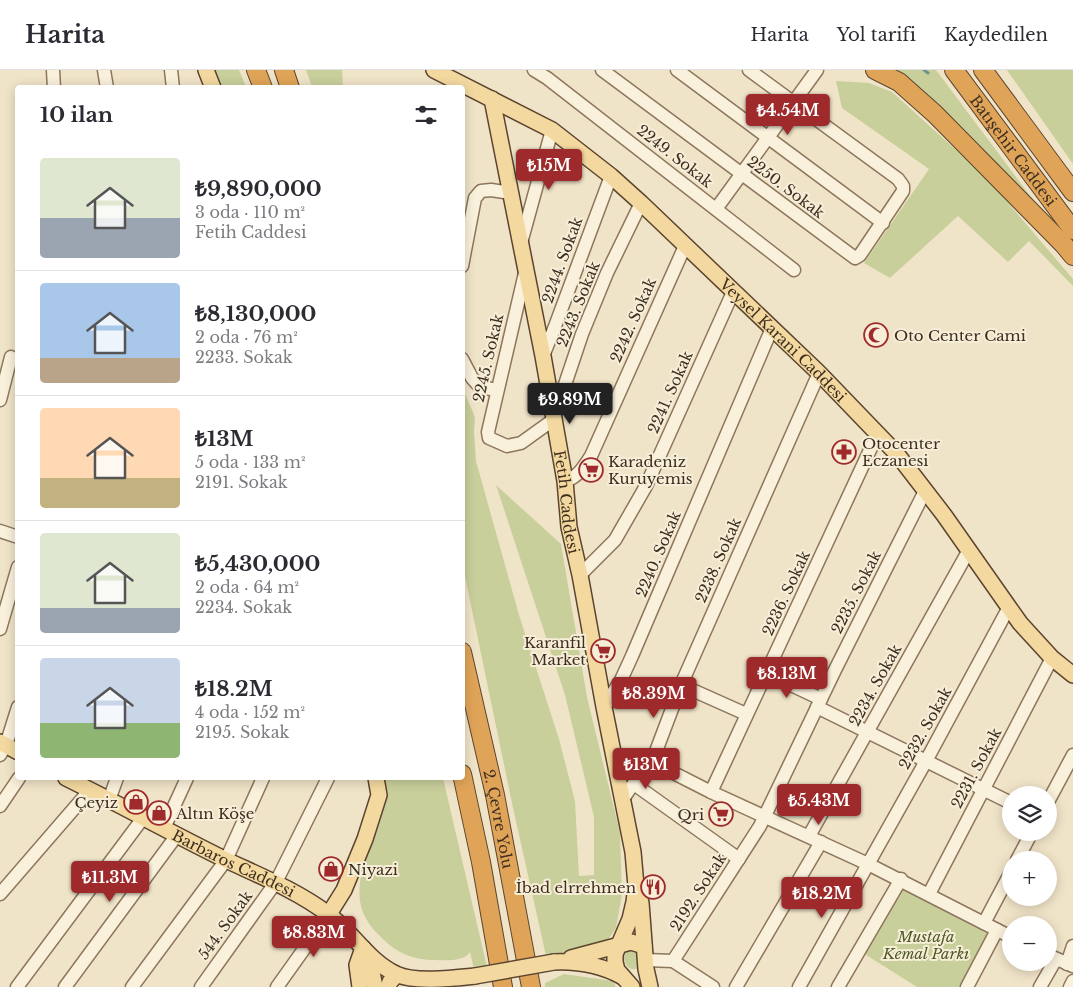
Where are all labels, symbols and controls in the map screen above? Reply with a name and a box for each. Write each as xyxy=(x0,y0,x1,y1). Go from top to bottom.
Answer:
text: Harita xyxy=(25,20,105,49)
text: Harita xyxy=(751,24,809,46)
text: Yol tarifi xyxy=(837,24,916,46)
text: Kaydedilen xyxy=(944,24,1048,46)
street label: Batışehir Caddesi xyxy=(966,91,1061,210)
pin: ₺4.54M xyxy=(747,93,829,136)
text: ₺4.54M xyxy=(757,100,819,120)
icon: filters xyxy=(412,101,440,129)
text: 10 ilan xyxy=(40,102,113,128)
street label: 2249. Sokak xyxy=(633,120,717,192)
pin: ₺15M xyxy=(519,148,579,191)
street label: 2250. Sokak xyxy=(744,152,829,223)
text: ₺15M xyxy=(527,155,571,175)
text: ₺9,890,000 xyxy=(195,176,322,202)
icon: home xyxy=(80,178,140,238)
text: 3 oda · 110 m² xyxy=(195,202,305,222)
street label: 2244. Sokak xyxy=(538,213,587,306)
text: Fetih Caddesi xyxy=(195,222,307,242)
street label: 2243. Sokak xyxy=(552,258,604,350)
street label: Veysel Karani Caddesi xyxy=(715,273,851,406)
street label: 2242. Sokak xyxy=(606,274,661,365)
text: ₺8,130,000 xyxy=(195,301,316,327)
icon: home xyxy=(80,303,140,363)
street label: 2245. Sokak xyxy=(469,311,508,404)
mosque icon: Oto Center Cami xyxy=(863,322,889,348)
place label: Oto Center Cami xyxy=(894,326,1026,345)
text: 2 oda · 76 m² xyxy=(195,327,298,347)
text: 2233. Sokak xyxy=(195,347,293,367)
street label: 2241. Sokak xyxy=(643,347,697,436)
pin: ₺9.89M xyxy=(529,382,611,425)
text: ₺9.89M xyxy=(539,389,601,409)
text: ₺13M xyxy=(195,426,254,452)
icon: home xyxy=(80,428,140,488)
place label: Otocenter Eczanesi xyxy=(862,434,941,470)
pharmacy icon: Otocenter Eczanesi xyxy=(831,439,857,465)
street label: Fetih Caddesi xyxy=(550,449,584,556)
text: 5 oda · 133 m² xyxy=(195,452,306,472)
place label: Karadeniz Kuruyemis xyxy=(608,452,693,488)
supermarket icon: Karadeniz Kuruyemis xyxy=(578,457,604,483)
text: 2191. Sokak xyxy=(195,472,288,492)
street label: 2240. Sokak xyxy=(631,507,685,600)
street label: 2238. Sokak xyxy=(691,514,746,606)
street label: 2236. Sokak xyxy=(758,547,814,639)
street label: 2235. Sokak xyxy=(827,547,885,637)
text: ₺5,430,000 xyxy=(195,551,320,577)
icon: home xyxy=(80,553,140,613)
text: 2 oda · 64 m² xyxy=(195,577,299,597)
text: 2234. Sokak xyxy=(195,597,292,617)
place label: Karanfil Market xyxy=(524,633,586,669)
supermarket icon: Karanfil Market xyxy=(590,638,616,664)
street label: 2234. Sokak xyxy=(845,640,906,729)
pin: ₺8.13M xyxy=(746,656,828,699)
text: ₺8.13M xyxy=(758,663,816,683)
text: ₺18.2M xyxy=(195,676,273,702)
pin: ₺8.39M xyxy=(613,676,695,719)
icon: home xyxy=(80,678,140,738)
text: ₺8.39M xyxy=(623,683,685,703)
street label: 2232. Sokak xyxy=(895,683,956,773)
text: 4 oda · 152 m² xyxy=(195,702,305,722)
text: 2195. Sokak xyxy=(195,722,289,742)
street label: 2231. Sokak xyxy=(947,724,1006,812)
pin: ₺13M xyxy=(616,748,676,790)
text: ₺13M xyxy=(624,754,668,774)
street label: 2. Çevre Yolu xyxy=(480,767,518,870)
pin: ₺5.43M xyxy=(778,784,860,826)
map controls xyxy=(1002,786,1057,971)
button: layers xyxy=(1002,786,1057,841)
shop icon: Çeyiz xyxy=(123,789,149,815)
text: ₺5.43M xyxy=(788,790,850,810)
place label: Çeyiz xyxy=(75,793,118,812)
shop icon: Altın Köşe xyxy=(146,800,172,826)
supermarket icon: Qri xyxy=(708,801,734,827)
place label: Altın Köşe xyxy=(175,804,254,823)
place label: Qri xyxy=(678,805,704,824)
street label: Barbaros Caddesi xyxy=(169,825,298,901)
street label: 2192. Sokak xyxy=(666,849,731,935)
button: + xyxy=(1002,851,1057,906)
shop icon: Niyazi xyxy=(318,856,344,882)
pin: ₺11.3M xyxy=(69,860,151,903)
place label: Niyazi xyxy=(348,860,398,879)
text: ₺11.3M xyxy=(82,867,138,887)
restaurant icon: İbad elrrehmen xyxy=(640,874,666,900)
pin: ₺18.2M xyxy=(781,876,863,919)
place label: İbad elrrehmen xyxy=(516,878,636,897)
text: ₺18.2M xyxy=(792,883,852,903)
street label: 544. Sokak xyxy=(194,886,257,963)
pin: ₺8.83M xyxy=(273,916,355,958)
button: − xyxy=(1002,916,1057,971)
text: ₺8.83M xyxy=(283,922,345,942)
park label: Mustafa Kemal Parkı xyxy=(882,927,969,963)

